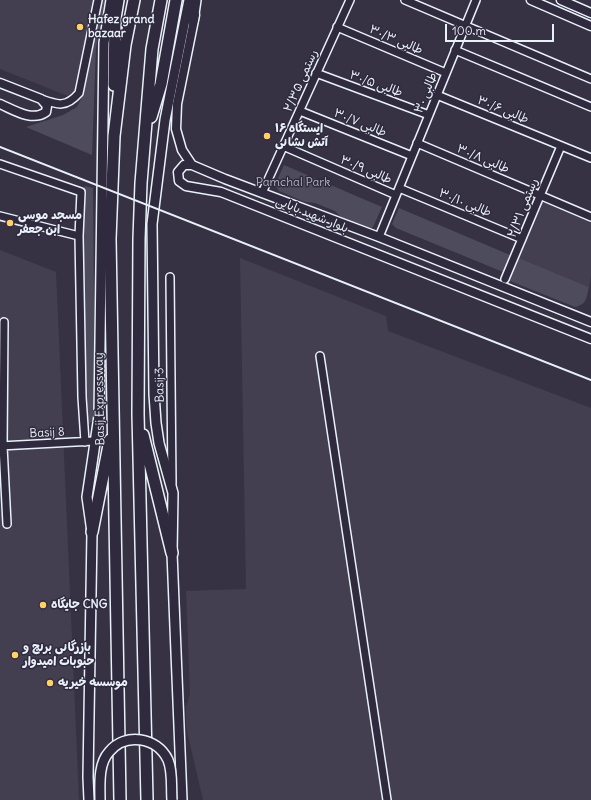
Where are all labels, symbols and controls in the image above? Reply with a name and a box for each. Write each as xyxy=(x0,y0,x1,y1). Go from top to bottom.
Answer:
place label: Hafez grand bazaar xyxy=(88,13,154,41)
scale bar xyxy=(447,16,556,42)
marker: Hafez grand bazaar xyxy=(75,22,85,32)
street label: طالبی ۳۰/۳ xyxy=(367,22,425,58)
text: 100 m xyxy=(452,23,486,38)
street label: رستمی ۲/۳۵ xyxy=(281,48,321,114)
street label: طالبی ۳۰/۵ xyxy=(347,68,405,100)
street label: طالبی ۳۰ xyxy=(411,70,441,116)
street label: طالبی ۳۰/۶ xyxy=(475,93,531,127)
street label: طالبی ۳۰/۷ xyxy=(332,106,388,140)
place label: ایستگاه ۱۶ آتش نشانی xyxy=(275,122,328,150)
marker: ایستگاه ۱۶ آتش نشانی xyxy=(262,131,272,141)
street label: طالبی ۳۰/۸ xyxy=(455,142,511,176)
street label: طالبی ۳۰/۹ xyxy=(338,153,394,187)
park label: Pamchal Park xyxy=(256,176,330,190)
street label: رستمی ۲/۳۱ xyxy=(505,176,541,240)
street label: طالبی ۳۰/۱۰ xyxy=(437,186,493,220)
street label: بلوار شهید بابایی xyxy=(273,194,351,236)
place label: مسجد موسی ابن جعفر xyxy=(18,209,82,237)
marker: مسجد موسی ابن جعفر xyxy=(5,218,15,228)
street label: Basij Expressway xyxy=(92,352,108,446)
street label: Basij 3 xyxy=(152,367,168,403)
street label: Basij 8 xyxy=(29,425,65,441)
place label: جایگاه CNG xyxy=(51,598,108,612)
marker: جایگاه CNG xyxy=(38,600,48,610)
place label: بازرگانی برنج و حبوبات امیدوار xyxy=(23,641,94,669)
marker: بازرگانی برنج و حبوبات امیدوار xyxy=(10,650,20,660)
place label: موسسه خیریه xyxy=(58,676,128,690)
marker: موسسه خیریه xyxy=(45,678,55,688)

